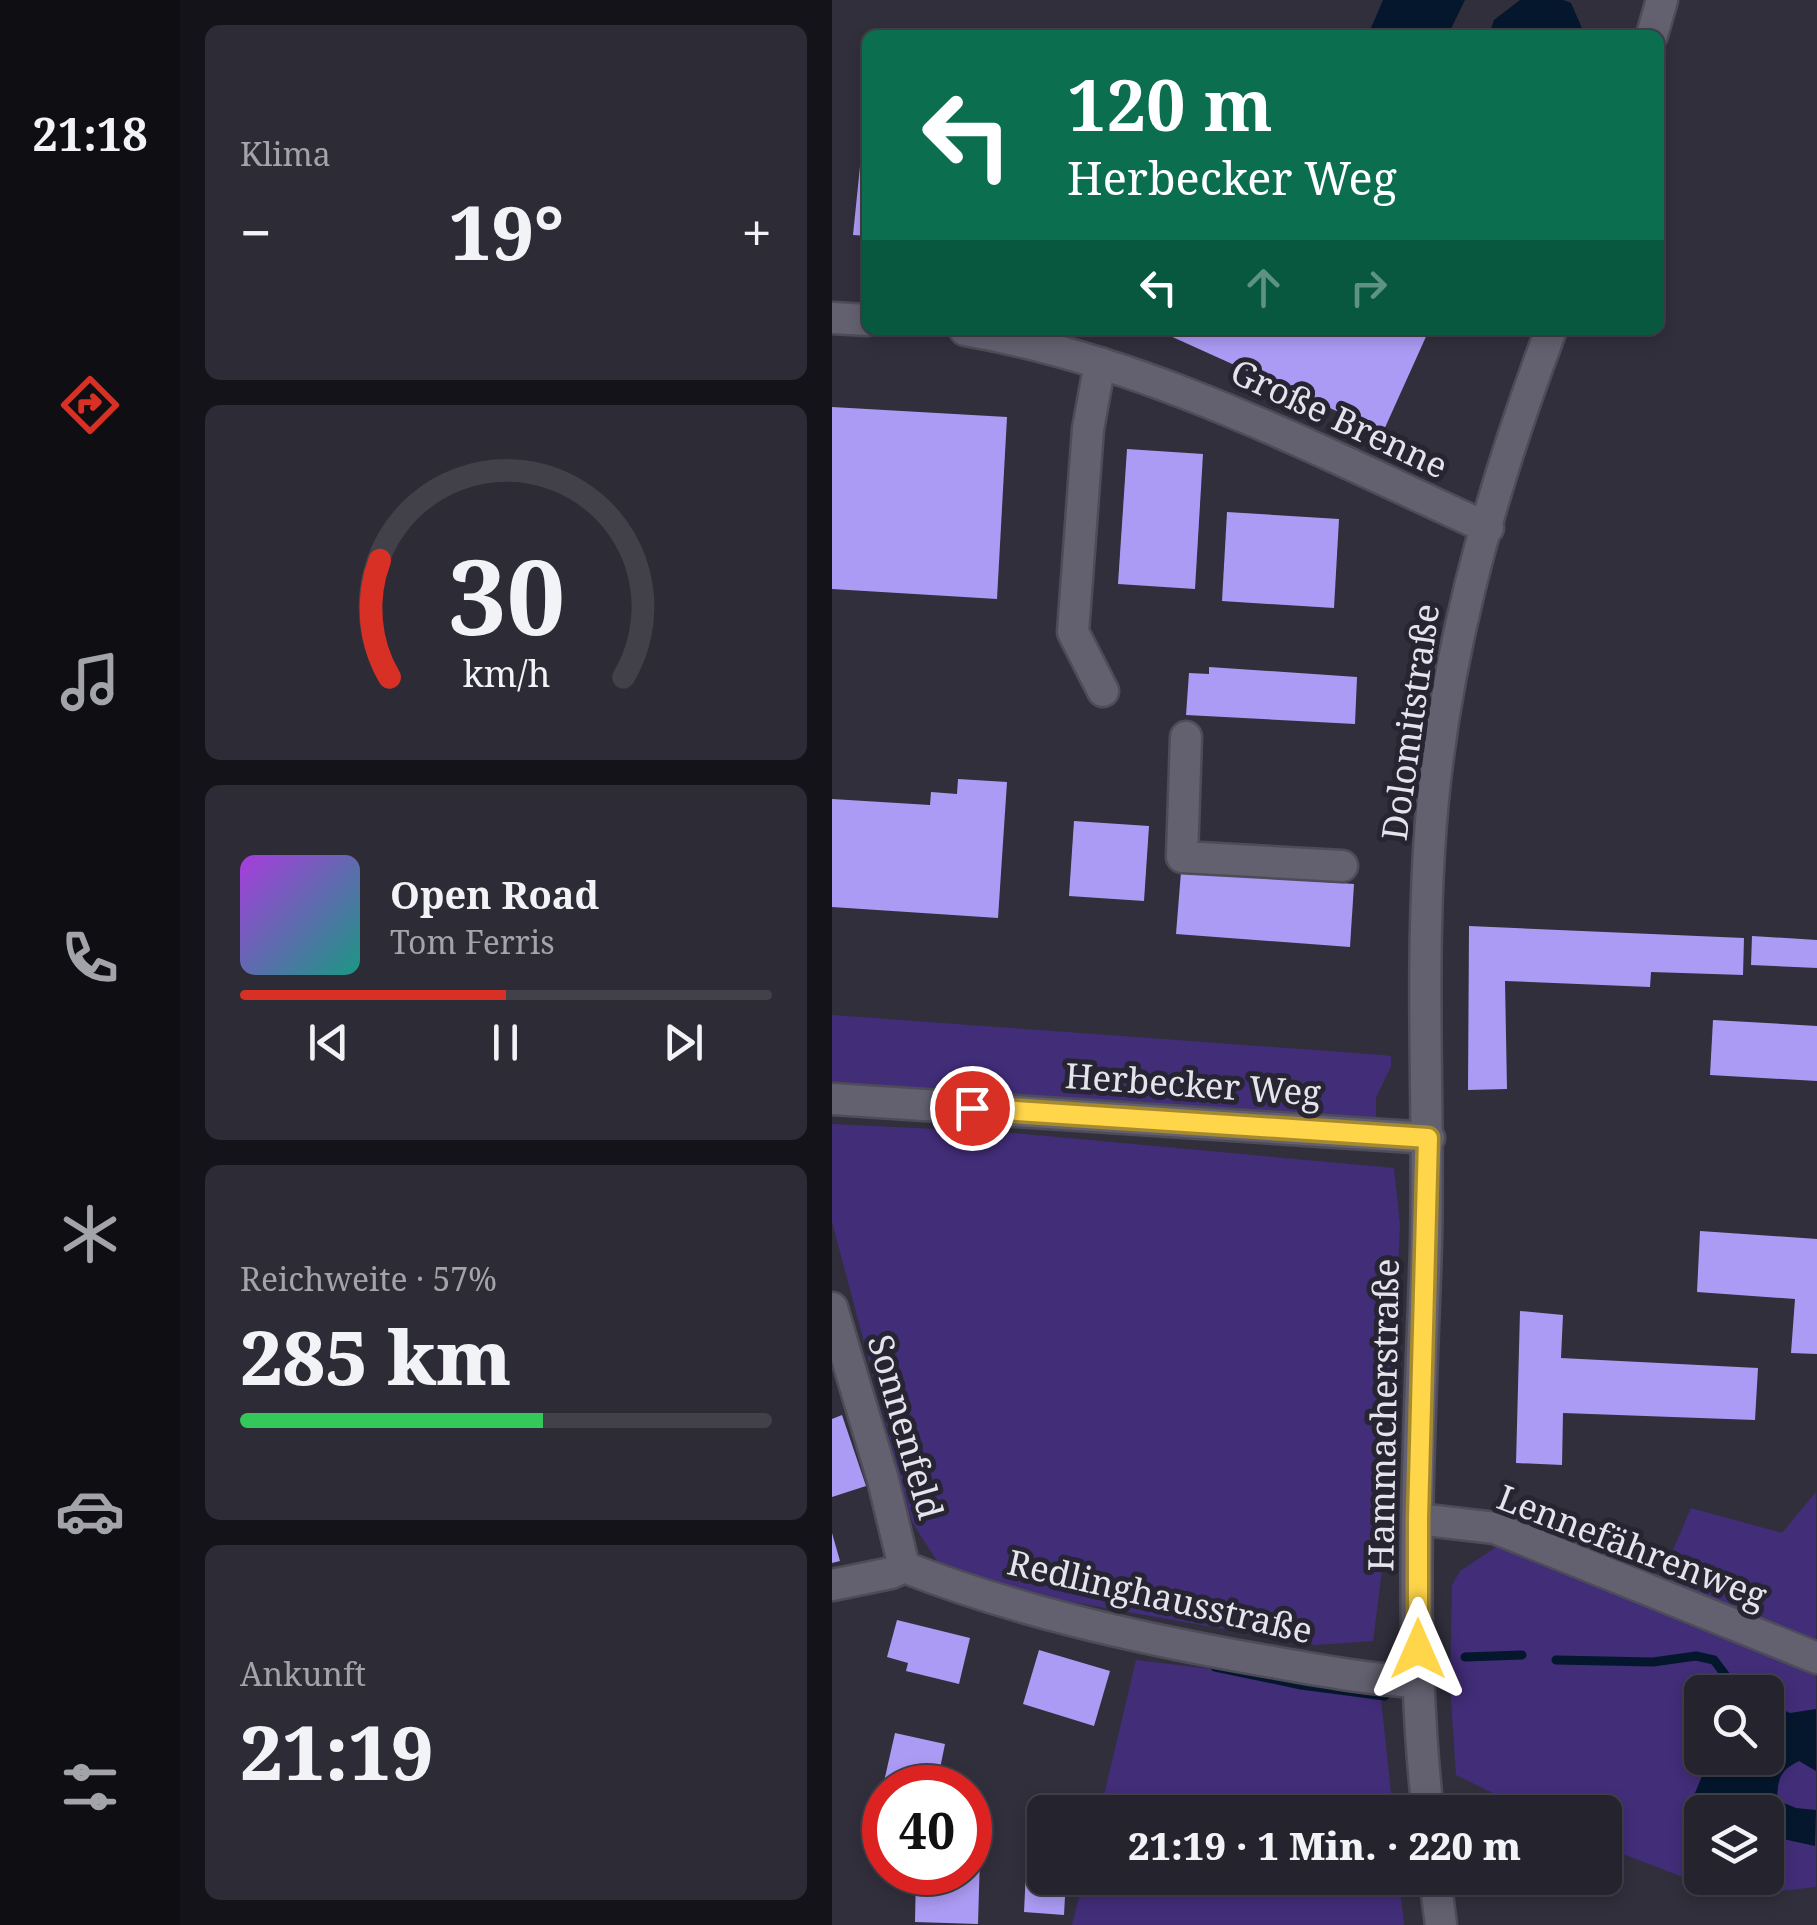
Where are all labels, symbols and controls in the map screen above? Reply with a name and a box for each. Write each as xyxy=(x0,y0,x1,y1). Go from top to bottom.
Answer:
text: 120 m xyxy=(1067,56,1273,152)
icon: left xyxy=(902,70,1032,200)
text: 21:18 xyxy=(32,103,148,164)
text: Klima xyxy=(240,132,331,175)
text: Herbecker Weg xyxy=(1067,147,1397,208)
text: 19° xyxy=(449,180,564,282)
text: − xyxy=(240,194,272,269)
text: + xyxy=(741,194,772,269)
icon: left xyxy=(1131,260,1186,315)
icon: ahead xyxy=(1236,260,1291,315)
icon: right xyxy=(1341,260,1396,315)
street label: Große Brenne xyxy=(1224,347,1456,488)
icon: directions xyxy=(55,370,125,440)
text: 30 xyxy=(447,524,565,665)
street label: Dolomitstraße xyxy=(1370,601,1449,843)
icon: music xyxy=(55,647,125,717)
text: km/h xyxy=(462,649,550,697)
text: Open Road xyxy=(390,868,599,920)
text: Tom Ferris xyxy=(390,920,555,963)
icon: phone xyxy=(55,923,125,993)
icon: previous xyxy=(301,1015,356,1070)
icon: pause xyxy=(478,1015,533,1070)
icon: next xyxy=(656,1015,711,1070)
street label: Herbecker Weg xyxy=(1063,1051,1323,1116)
pin xyxy=(930,1066,1015,1151)
icon: arrive xyxy=(945,1081,1000,1136)
icon: climate xyxy=(55,1199,125,1269)
text: Reichweite · 57% xyxy=(240,1257,497,1300)
street label: Hammacherstraße xyxy=(1356,1258,1409,1572)
text: 285 km xyxy=(240,1305,512,1407)
street label: Sonnenfeld xyxy=(858,1329,955,1524)
street label: Lennefährenweg xyxy=(1491,1473,1774,1619)
icon: car xyxy=(55,1476,125,1546)
street label: Redlinghausstraße xyxy=(1003,1538,1317,1653)
position arrow xyxy=(1366,1597,1470,1701)
text: Ankunft xyxy=(240,1652,366,1695)
map controls xyxy=(1684,1675,1784,1895)
button: search xyxy=(1684,1675,1784,1775)
text: 21:19 xyxy=(240,1700,433,1802)
icon: filters xyxy=(55,1752,125,1822)
speed limit sign: 40 xyxy=(862,1765,992,1895)
button: layers xyxy=(1684,1795,1784,1895)
text: 21:19 · 1 Min. · 220 m xyxy=(1128,1819,1521,1871)

